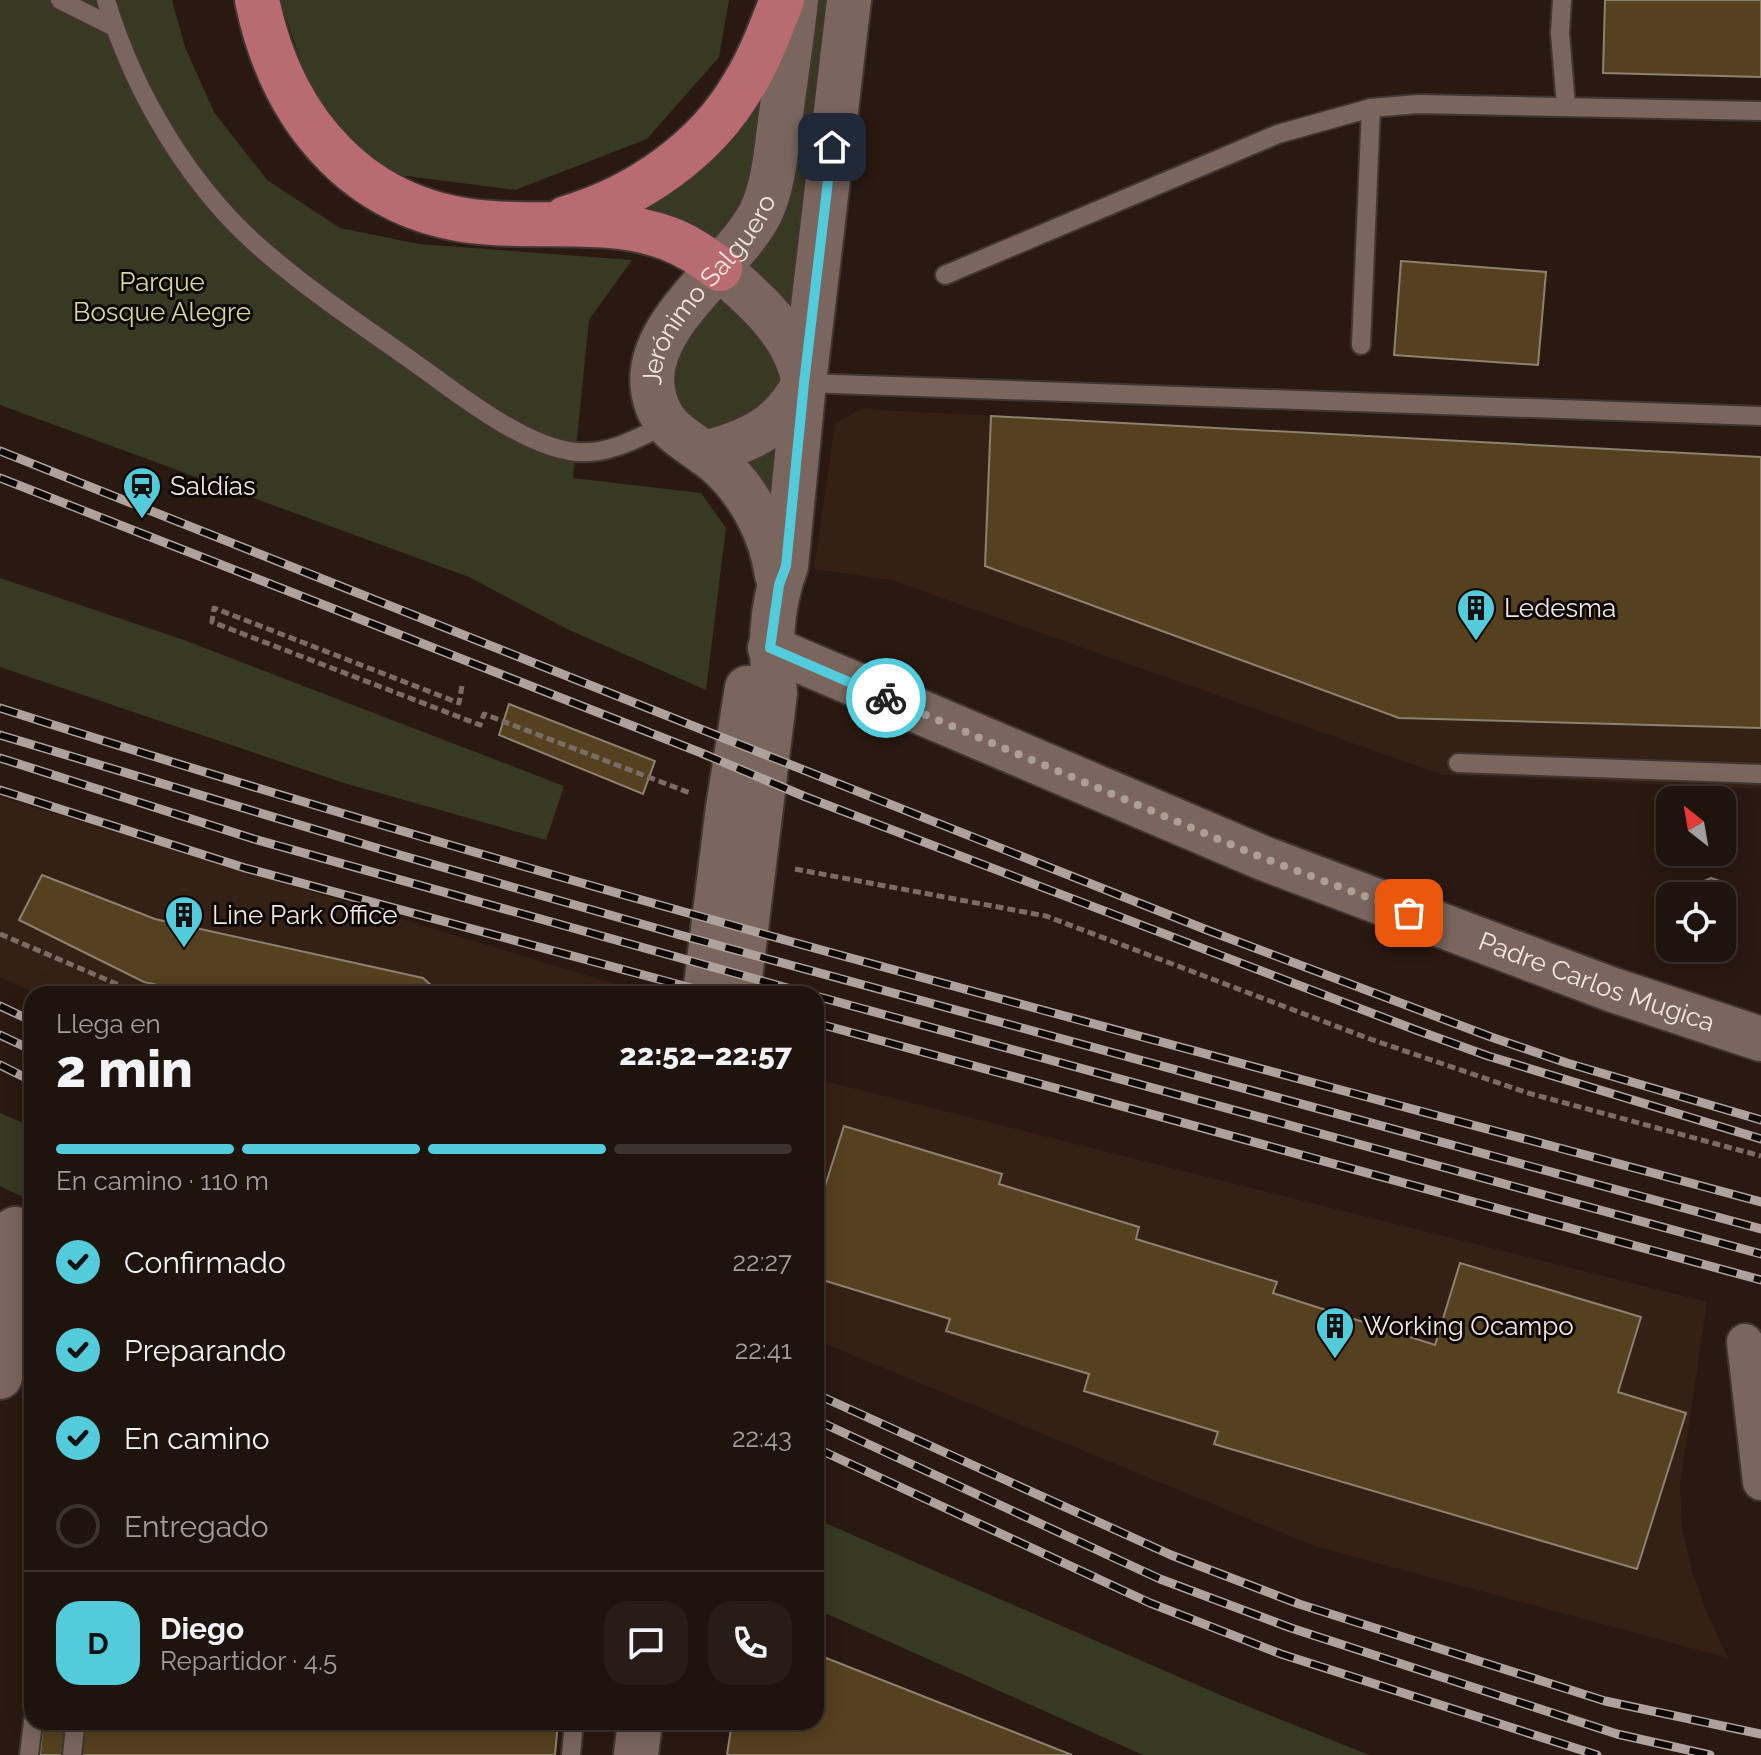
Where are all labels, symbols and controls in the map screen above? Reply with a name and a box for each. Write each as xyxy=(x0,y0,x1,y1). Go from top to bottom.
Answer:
pin xyxy=(798,113,866,181)
icon: home xyxy=(810,125,854,169)
street label: Jerónimo Salguero xyxy=(637,190,781,386)
park label: Parque Bosque Alegre xyxy=(73,267,251,327)
station icon: Saldías xyxy=(121,465,163,520)
place label: Saldías xyxy=(170,471,256,501)
building icon: Ledesma xyxy=(1455,587,1497,642)
place label: Ledesma xyxy=(1504,593,1616,623)
courier xyxy=(846,658,926,738)
icon: bike xyxy=(864,676,908,720)
north arrow xyxy=(1656,786,1736,866)
map controls xyxy=(1656,786,1736,962)
pin xyxy=(1375,879,1443,947)
button: locate xyxy=(1656,882,1736,962)
icon: bag xyxy=(1387,891,1431,935)
building icon: Line Park Office xyxy=(163,894,205,949)
place label: Line Park Office xyxy=(212,900,398,930)
street label: Padre Carlos Mugica xyxy=(1475,926,1719,1038)
text: Llega en xyxy=(56,1009,161,1039)
text: 22:52–22:57 xyxy=(619,1037,792,1072)
text: 2 min xyxy=(56,1038,193,1099)
text: En camino · 110 m xyxy=(56,1166,269,1196)
icon: check xyxy=(56,1240,100,1284)
text: Confirmado xyxy=(124,1245,286,1280)
text: 22:27 xyxy=(733,1247,792,1277)
building icon: Working Ocampo xyxy=(1314,1305,1356,1360)
place label: Working Ocampo xyxy=(1363,1311,1574,1341)
icon: check xyxy=(56,1328,100,1372)
text: Preparando xyxy=(124,1333,286,1368)
text: 22:41 xyxy=(735,1335,792,1365)
icon: check xyxy=(56,1416,100,1460)
text: En camino xyxy=(124,1421,270,1456)
text: 22:43 xyxy=(732,1423,792,1453)
text: Entregado xyxy=(124,1509,269,1544)
button: chat xyxy=(604,1601,688,1685)
button: phone xyxy=(708,1601,792,1685)
text: Diego xyxy=(160,1611,244,1646)
text: D xyxy=(87,1626,109,1661)
text: Repartidor · 4.5 xyxy=(160,1646,337,1676)

